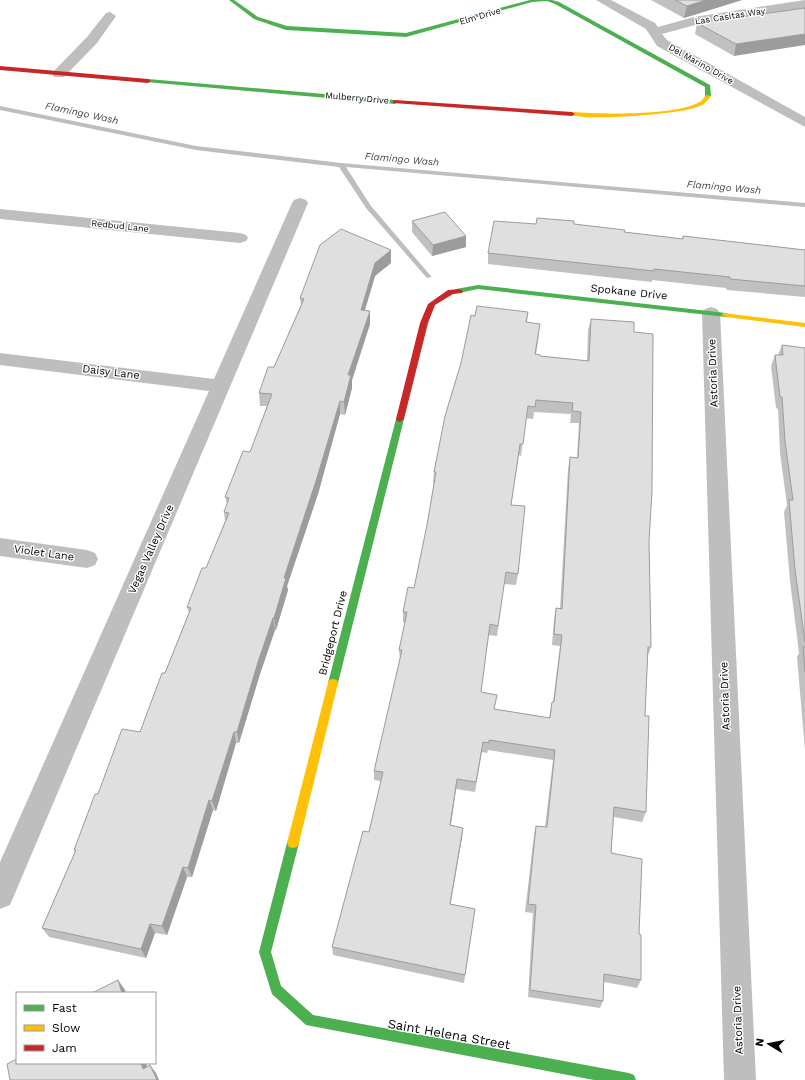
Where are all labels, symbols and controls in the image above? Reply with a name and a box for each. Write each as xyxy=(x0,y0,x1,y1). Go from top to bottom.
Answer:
street label: Elm Drive xyxy=(458,5,502,27)
street label: Las Casitas Way xyxy=(694,5,766,26)
street label: Del Marino Drive xyxy=(667,42,735,86)
street label: Mulberry Drive xyxy=(325,90,389,106)
water label: Flamingo Wash xyxy=(44,100,120,126)
water label: Flamingo Wash xyxy=(364,150,440,168)
water label: Flamingo Wash xyxy=(686,178,762,196)
street label: Redbud Lane xyxy=(91,218,149,234)
street label: Spokane Drive xyxy=(590,282,668,302)
street label: Astoria Drive xyxy=(705,338,721,408)
street label: Daisy Lane xyxy=(82,362,140,382)
street label: Vegas Valley Drive xyxy=(125,502,177,596)
street label: Violet Lane xyxy=(13,542,75,564)
street label: Bridgeport Drive xyxy=(316,589,350,677)
street label: Astoria Drive xyxy=(717,661,733,731)
street label: Astoria Drive xyxy=(730,985,746,1055)
legend xyxy=(16,992,156,1064)
text: Fast xyxy=(52,1001,77,1015)
street label: Saint Helena Street xyxy=(387,1016,512,1052)
text: Slow xyxy=(52,1021,80,1035)
north arrow xyxy=(749,1024,789,1064)
text: N xyxy=(753,1037,767,1047)
text: Jam xyxy=(52,1041,77,1055)

